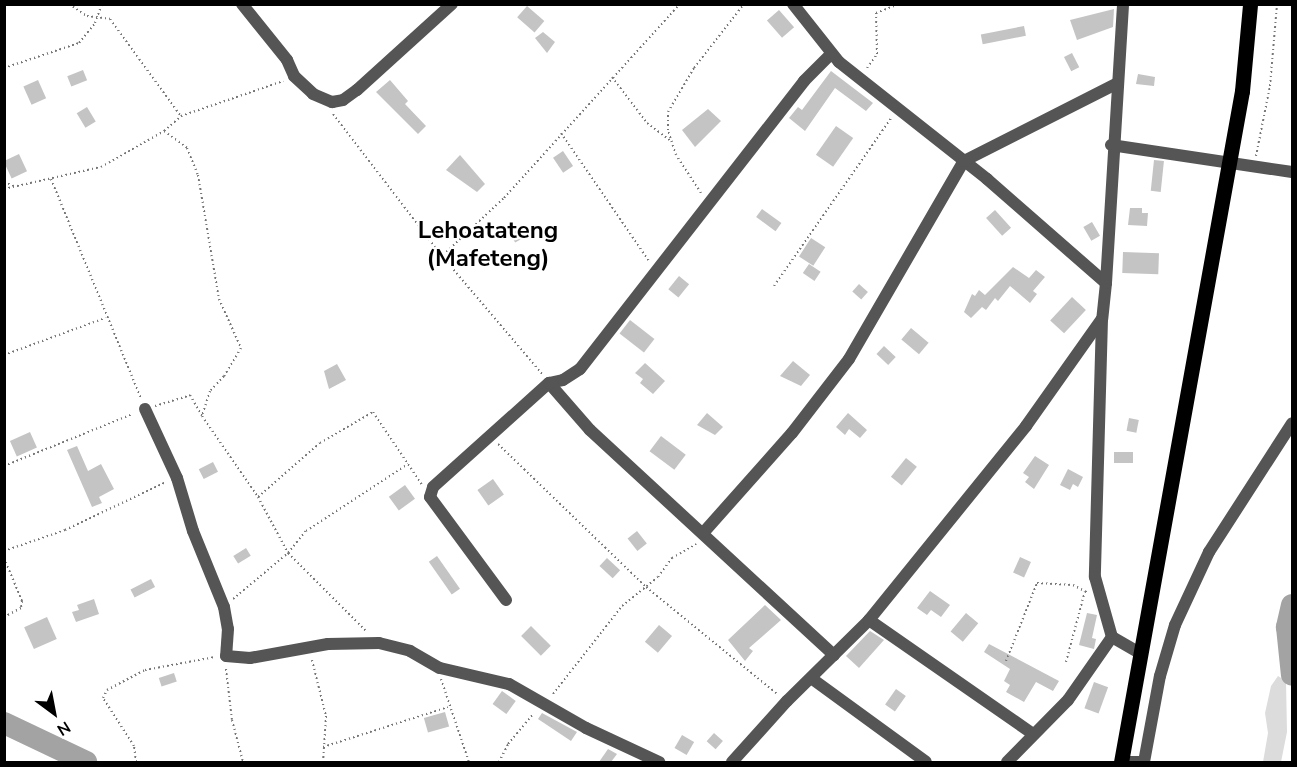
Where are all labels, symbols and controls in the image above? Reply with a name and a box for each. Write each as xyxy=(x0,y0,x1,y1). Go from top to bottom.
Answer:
district label: Lehoatateng (Mafeteng) xyxy=(418,217,558,273)
north arrow xyxy=(24,683,84,743)
text: N xyxy=(53,716,74,741)

